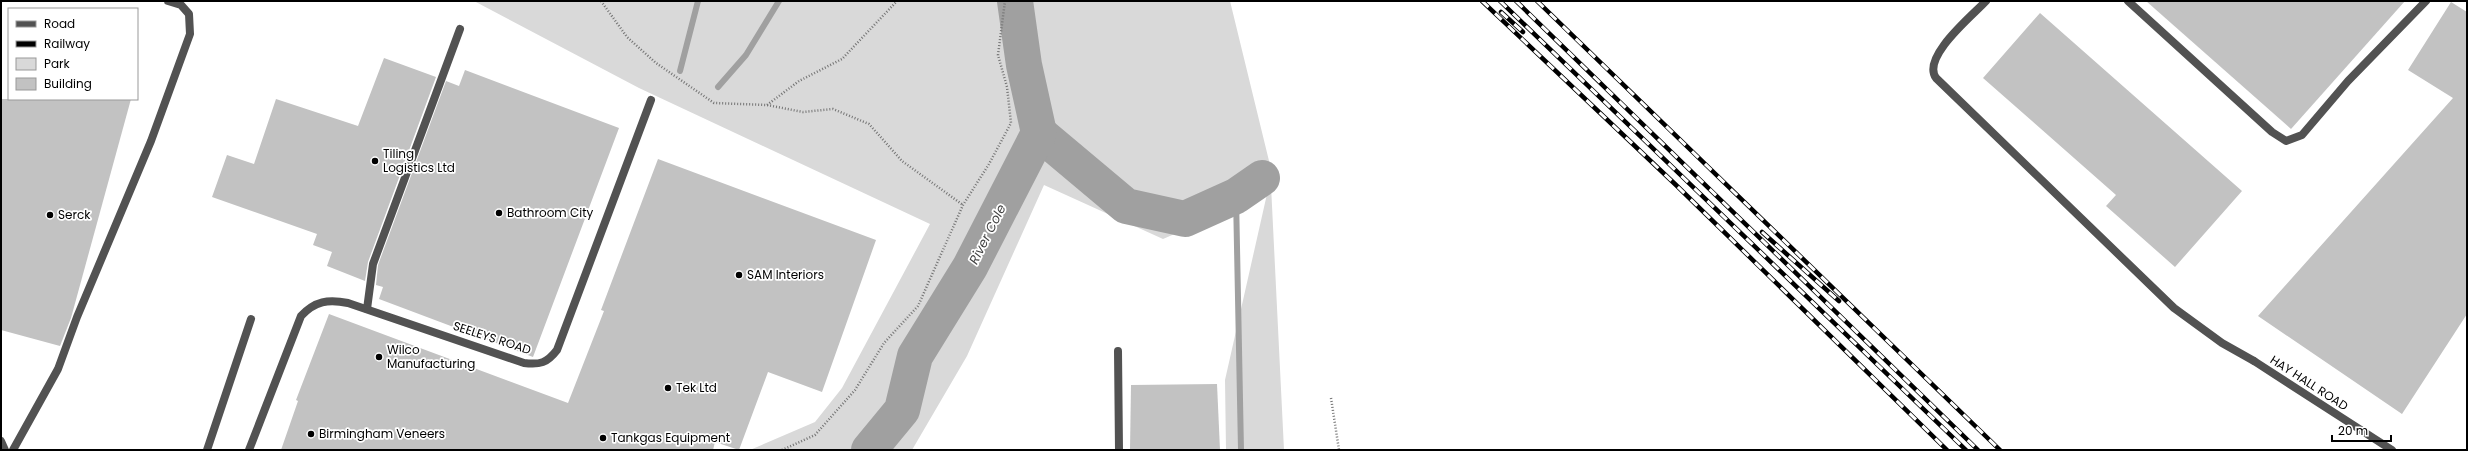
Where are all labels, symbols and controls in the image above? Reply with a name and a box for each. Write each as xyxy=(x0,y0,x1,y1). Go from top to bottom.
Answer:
legend xyxy=(8,8,138,100)
text: Road xyxy=(44,15,75,32)
text: Railway xyxy=(44,35,90,52)
text: Park xyxy=(44,55,71,72)
text: Building xyxy=(44,75,92,92)
place label: Tiling Logistics Ltd xyxy=(383,145,455,176)
marker: Tiling Logistics Ltd xyxy=(370,156,380,166)
water label: River Cole xyxy=(964,201,1011,267)
place label: Bathroom City xyxy=(507,204,594,221)
place label: Serck xyxy=(58,206,91,223)
marker: Bathroom City xyxy=(494,208,504,218)
marker: Serck xyxy=(45,210,55,220)
place label: SAM Interiors xyxy=(747,266,824,283)
marker: SAM Interiors xyxy=(734,270,744,280)
street label: SEELEYS ROAD xyxy=(451,317,533,358)
place label: Wilco Manufacturing xyxy=(387,341,475,372)
street label: HAY HALL ROAD xyxy=(2267,351,2352,414)
marker: Wilco Manufacturing xyxy=(374,352,384,362)
place label: Tek Ltd xyxy=(676,379,717,396)
marker: Tek Ltd xyxy=(663,383,673,393)
scale bar xyxy=(2332,417,2391,443)
text: 20 m xyxy=(2338,422,2368,439)
place label: Birmingham Veneers xyxy=(319,425,445,442)
marker: Birmingham Veneers xyxy=(306,429,316,439)
place label: Tankgas Equipment xyxy=(611,429,730,446)
marker: Tankgas Equipment xyxy=(598,433,608,443)

